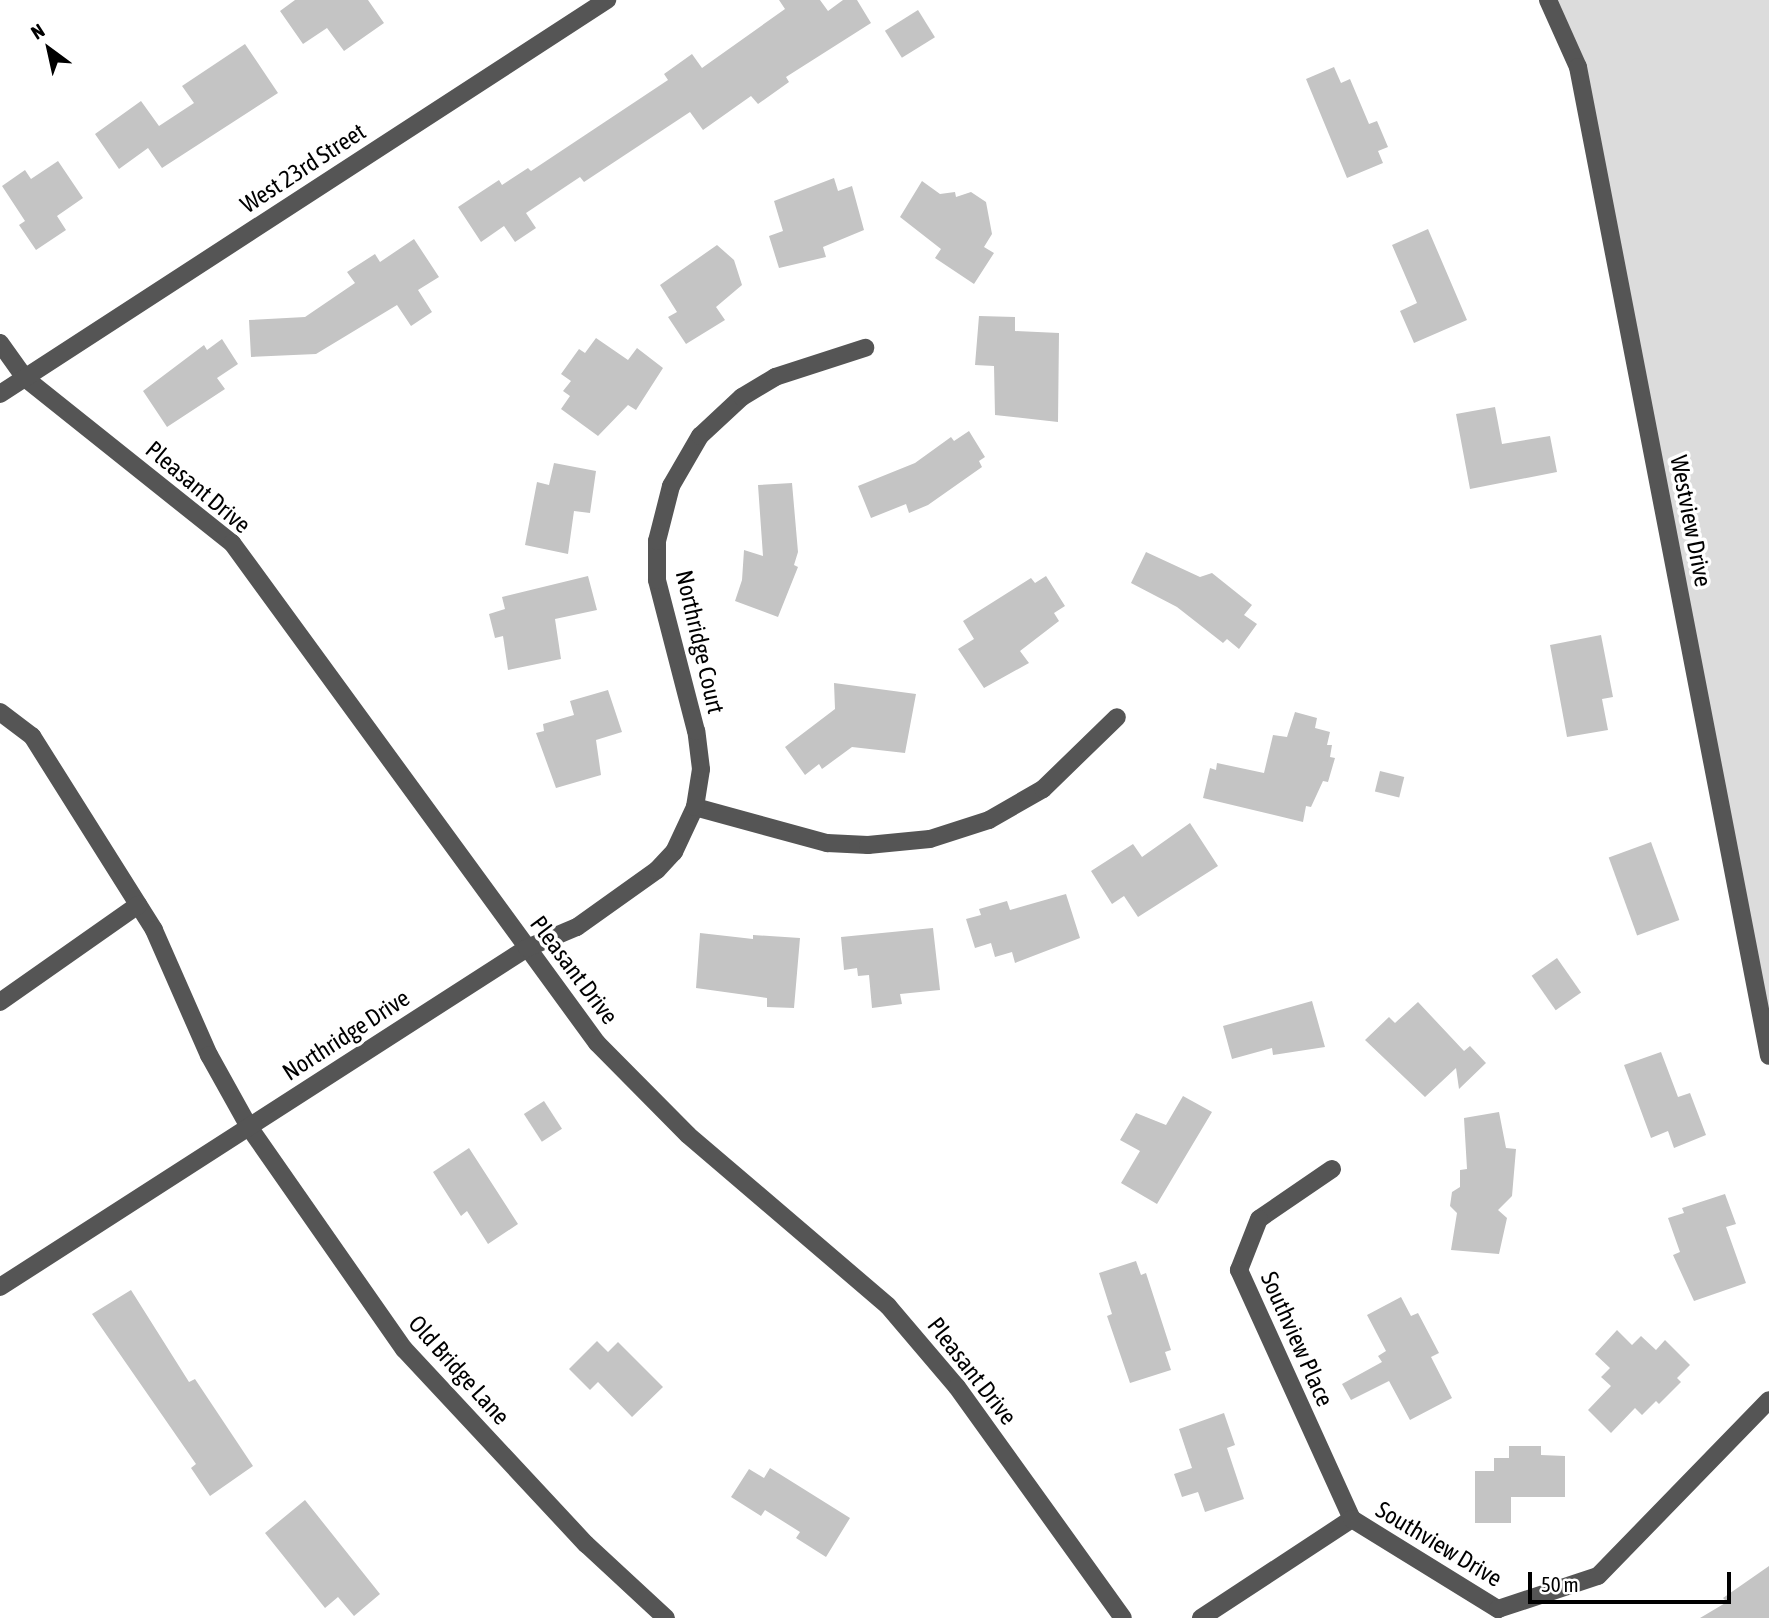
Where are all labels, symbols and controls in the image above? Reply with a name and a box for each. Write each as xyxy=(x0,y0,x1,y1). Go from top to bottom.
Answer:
north arrow xyxy=(14,14,84,84)
text: N xyxy=(27,19,48,44)
street label: West 23rd Street xyxy=(235,117,371,219)
street label: Pleasant Drive xyxy=(140,435,256,539)
street label: Westview Drive xyxy=(1664,453,1718,589)
street label: Northridge Court xyxy=(670,568,730,716)
street label: Pleasant Drive xyxy=(524,910,624,1030)
street label: Northridge Drive xyxy=(277,983,415,1087)
street label: Southview Place xyxy=(1255,1267,1339,1411)
street label: Old Bridge Lane xyxy=(402,1309,516,1431)
street label: Pleasant Drive xyxy=(921,1312,1023,1430)
street label: Southview Drive xyxy=(1371,1495,1507,1593)
scale bar xyxy=(1531,1558,1734,1602)
text: 50 m xyxy=(1541,1572,1579,1596)

